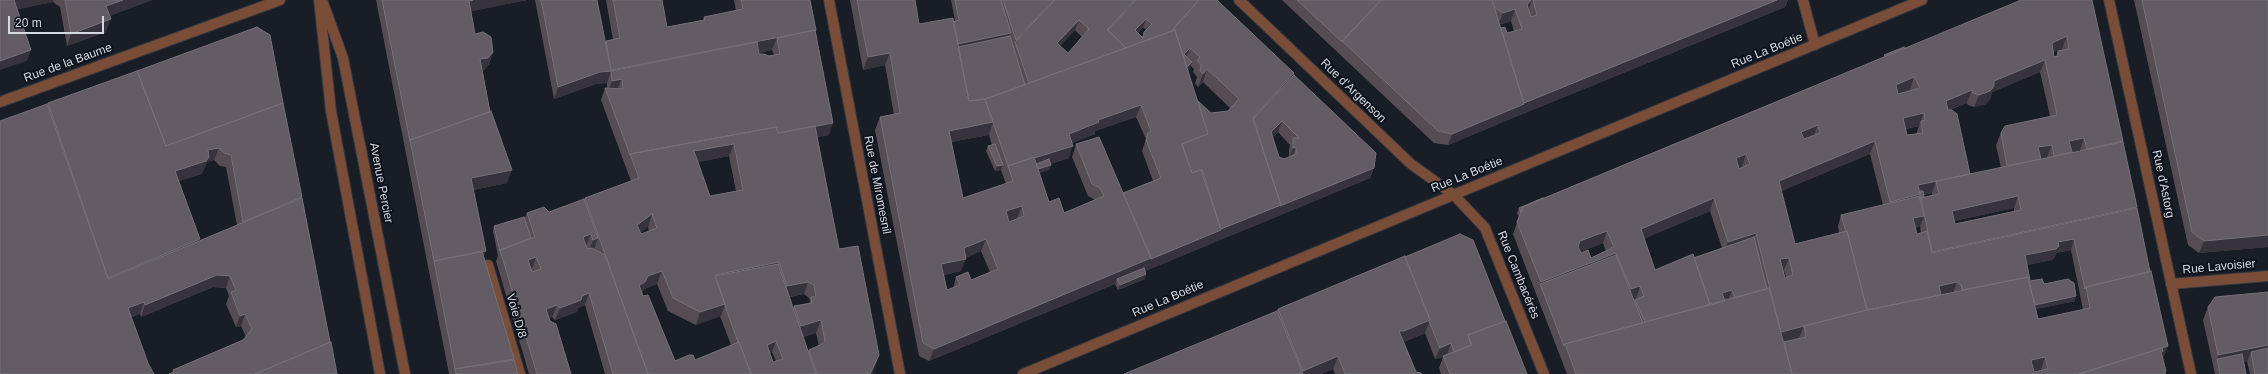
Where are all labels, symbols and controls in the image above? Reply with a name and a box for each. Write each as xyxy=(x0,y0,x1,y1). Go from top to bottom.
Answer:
scale bar xyxy=(10,8,106,34)
text: 20 m xyxy=(15,16,42,30)
street label: Rue La Boétie xyxy=(1729,30,1805,72)
street label: Rue de la Baume xyxy=(22,40,114,86)
street label: Rue d'Argenson xyxy=(1317,56,1389,126)
street label: Rue de Miromesnil xyxy=(860,135,894,235)
street label: Avenue Percier xyxy=(366,141,396,225)
street label: Rue d'Astorg xyxy=(2149,149,2177,219)
street label: Rue La Boétie xyxy=(1429,154,1505,196)
street label: Rue Cambacérès xyxy=(1494,229,1542,321)
street label: Rue Lavoisier xyxy=(2182,257,2256,277)
street label: Rue La Boétie xyxy=(1130,278,1206,320)
street label: Voie D/8 xyxy=(503,292,529,340)

